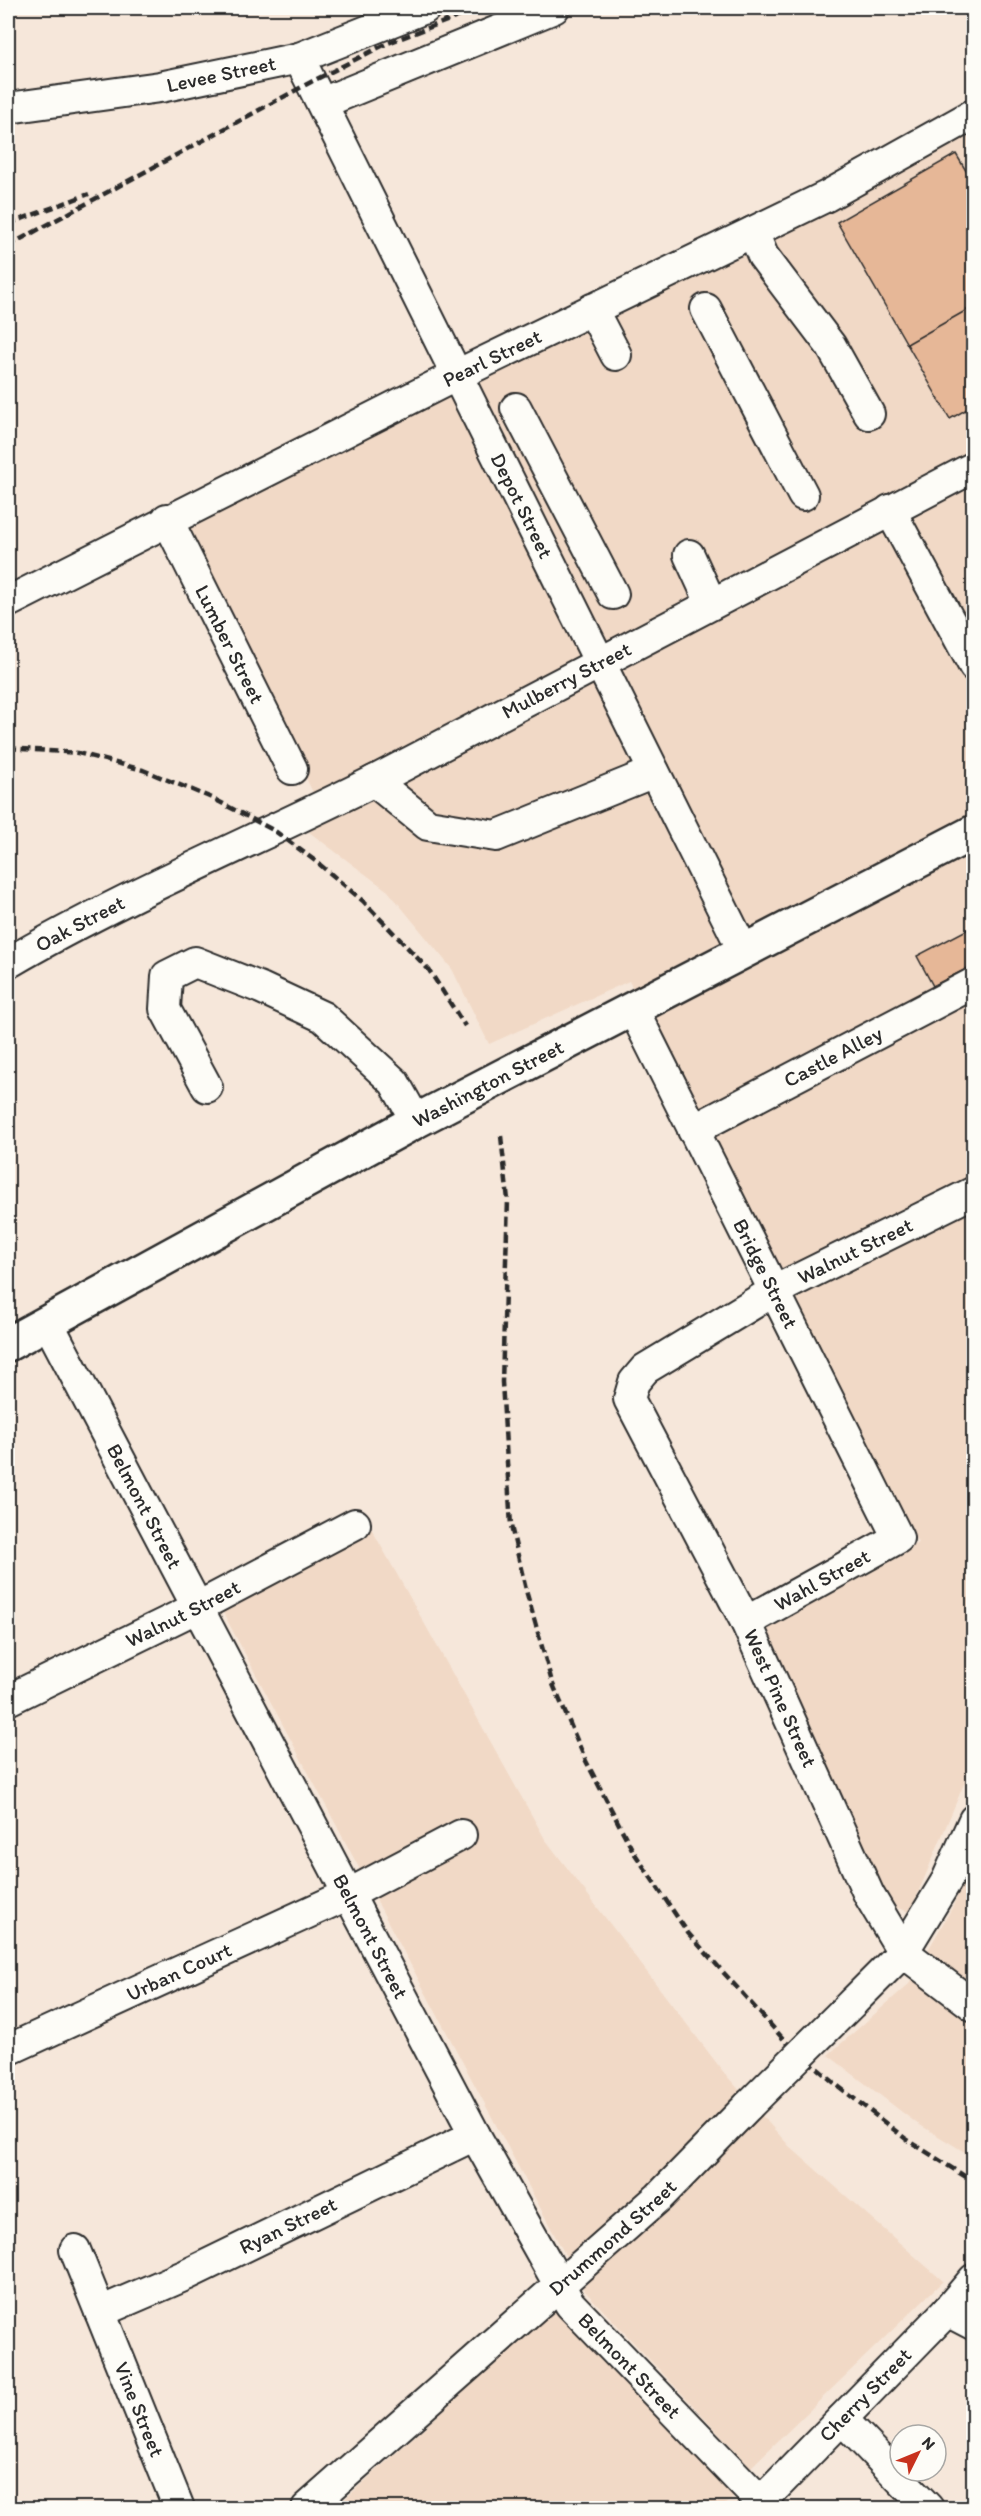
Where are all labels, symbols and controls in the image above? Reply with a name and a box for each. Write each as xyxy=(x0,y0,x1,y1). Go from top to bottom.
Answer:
street label: Levee Street xyxy=(164,50,278,97)
street label: Pearl Street xyxy=(438,323,545,392)
street label: Depot Street xyxy=(486,449,559,562)
street label: Lumber Street xyxy=(190,581,270,708)
street label: Mulberry Street xyxy=(497,636,635,724)
street label: Oak Street xyxy=(31,890,129,957)
street label: Castle Alley xyxy=(779,1020,886,1092)
street label: Washington Street xyxy=(408,1034,568,1133)
street label: Walnut Street xyxy=(793,1212,917,1289)
street label: Bridge Street xyxy=(728,1214,804,1333)
street label: Belmont Street xyxy=(102,1439,188,1573)
street label: Wahl Street xyxy=(769,1543,874,1616)
street label: Walnut Street xyxy=(121,1574,244,1653)
street label: West Pine Street xyxy=(739,1625,823,1771)
street label: Belmont Street xyxy=(328,1869,414,2003)
street label: Urban Court xyxy=(122,1936,235,2006)
street label: Drummond Street xyxy=(543,2174,681,2301)
street label: Ryan Street xyxy=(235,2191,341,2259)
street label: Belmont Street xyxy=(573,2307,687,2424)
street label: Cherry Street xyxy=(814,2342,916,2447)
street label: Vine Street xyxy=(109,2358,170,2461)
north arrow xyxy=(888,2423,948,2483)
text: N xyxy=(918,2433,939,2454)

